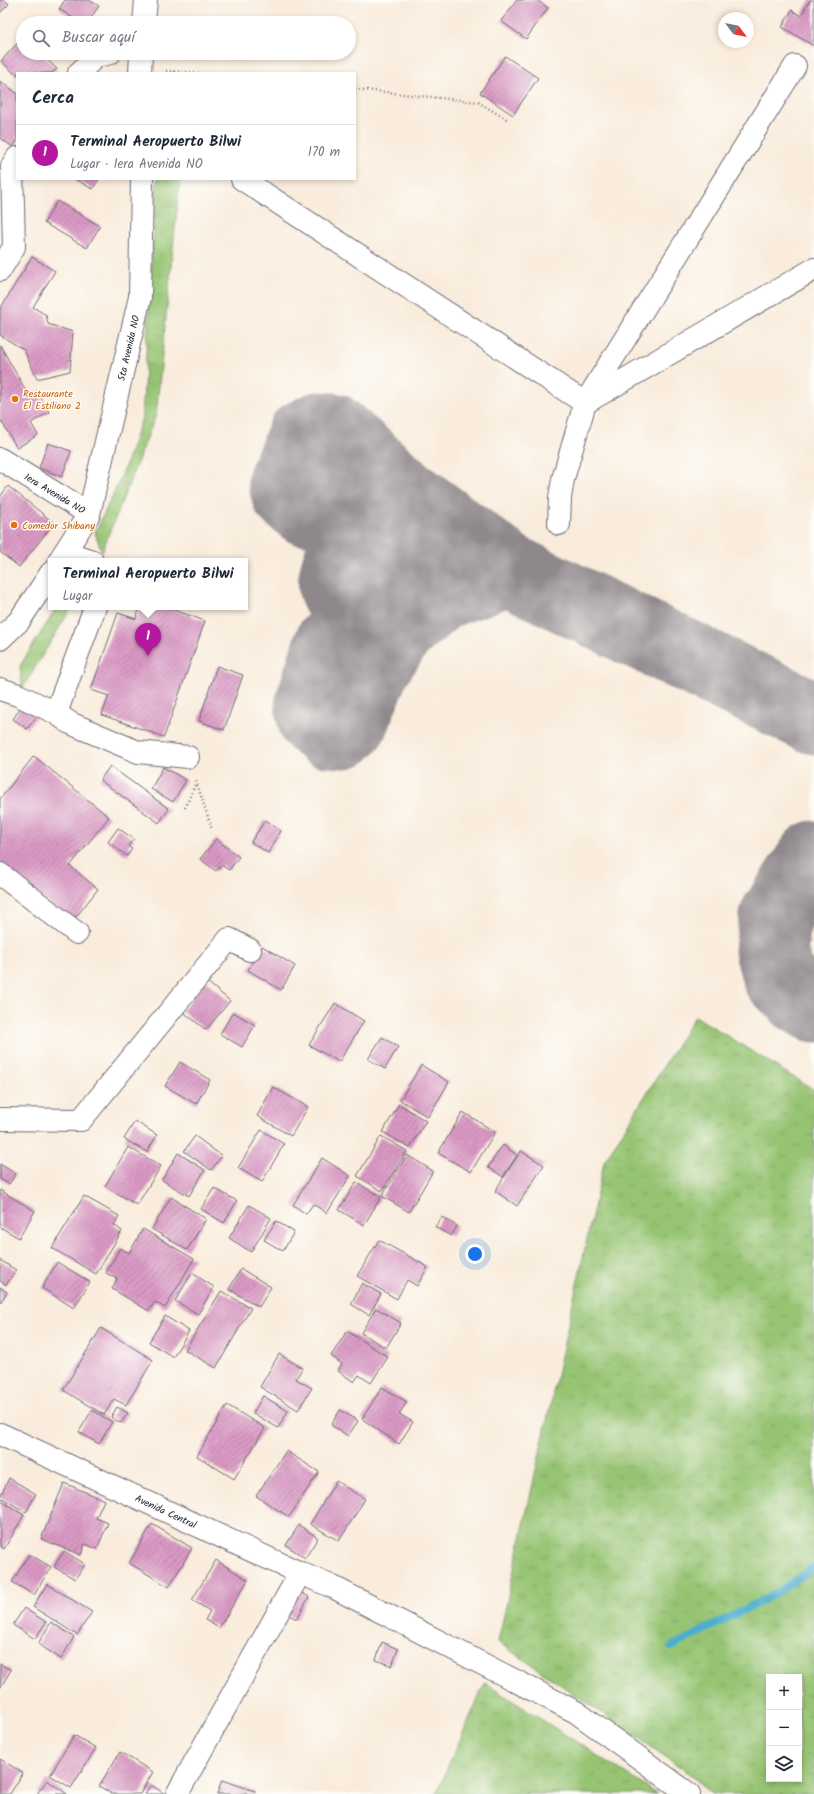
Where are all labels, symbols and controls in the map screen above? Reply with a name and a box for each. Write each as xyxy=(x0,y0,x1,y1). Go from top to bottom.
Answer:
north arrow xyxy=(718,12,754,48)
search box xyxy=(16,16,356,60)
text: Buscar aquí xyxy=(62,26,135,50)
icon: search xyxy=(30,27,52,49)
text: Cerca xyxy=(32,85,74,112)
text: Terminal Aeropuerto Bilwi xyxy=(70,130,241,154)
text: 1 xyxy=(43,142,47,163)
text: 170 m xyxy=(308,142,340,163)
text: Lugar · 1era Avenida NO xyxy=(70,154,203,175)
street label: 5ta Avenida NO xyxy=(114,314,144,383)
place label: Restaurante El Estiliano 2 xyxy=(23,386,81,414)
marker: Restaurante El Estiliano 2 xyxy=(10,394,20,404)
street label: 1era Avenida NO xyxy=(21,469,88,518)
place label: Comedor Shibany xyxy=(22,518,95,534)
marker: Comedor Shibany xyxy=(9,520,19,530)
popup xyxy=(48,558,248,610)
text: Terminal Aeropuerto Bilwi xyxy=(62,562,234,586)
text: Lugar xyxy=(62,586,92,607)
pin: 1 xyxy=(135,623,161,656)
your location xyxy=(465,1244,485,1264)
street label: Avenida Central xyxy=(132,1491,200,1533)
map controls xyxy=(766,1674,802,1782)
button: + xyxy=(766,1674,802,1710)
button: − xyxy=(766,1710,802,1746)
button: layers xyxy=(766,1746,802,1782)

